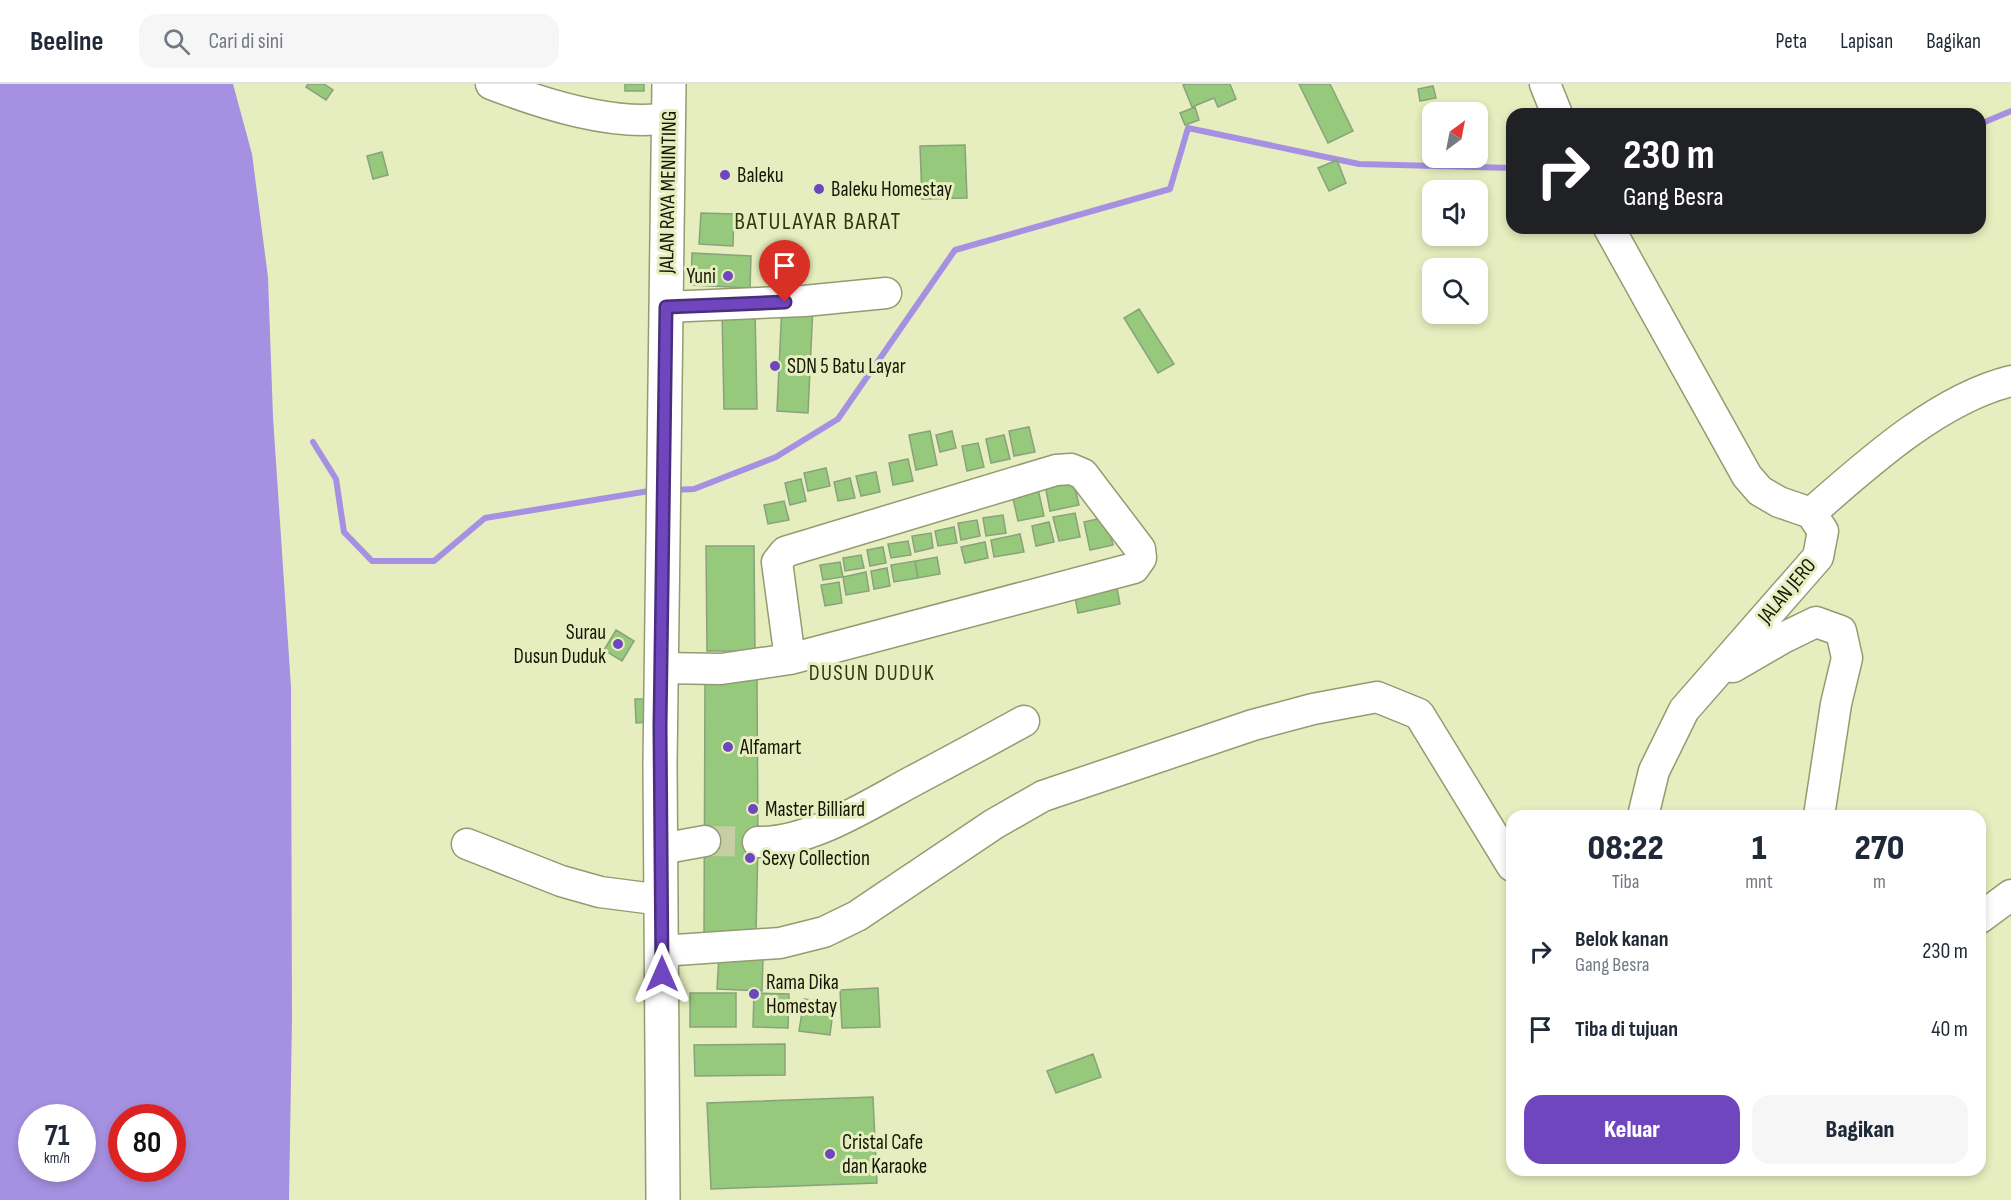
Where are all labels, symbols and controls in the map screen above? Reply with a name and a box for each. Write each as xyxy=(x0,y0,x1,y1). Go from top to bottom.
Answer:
search box xyxy=(139,14,559,68)
text: Beeline xyxy=(30,25,103,58)
icon: search xyxy=(160,25,193,58)
text: Cari di sini xyxy=(208,28,283,55)
text: Peta xyxy=(1776,29,1807,54)
text: Lapisan xyxy=(1840,29,1893,54)
text: Bagikan xyxy=(1926,29,1981,54)
north arrow xyxy=(1422,102,1488,168)
map controls xyxy=(1422,102,1488,324)
street label: JALAN RAYA MENINTING xyxy=(654,110,682,275)
text: 230 m xyxy=(1623,130,1715,181)
icon: right xyxy=(1524,132,1602,210)
place label: Baleku xyxy=(737,163,784,188)
marker: Baleku xyxy=(718,168,732,182)
place label: Baleku Homestay xyxy=(831,177,952,202)
button: sound xyxy=(1422,180,1488,246)
text: Gang Besra xyxy=(1623,181,1724,213)
marker: Baleku Homestay xyxy=(812,182,826,196)
district label: BATULAYAR BARAT xyxy=(734,207,902,236)
pin xyxy=(759,240,810,302)
icon: arrive xyxy=(768,249,801,282)
button: search xyxy=(1422,258,1488,324)
place label: Yuni xyxy=(686,264,716,289)
marker: Yuni xyxy=(721,269,735,283)
place label: SDN 5 Batu Layar xyxy=(787,354,906,379)
marker: SDN 5 Batu Layar xyxy=(768,359,782,373)
street label: JALAN JERO xyxy=(1752,553,1821,629)
place label: Surau Dusun Duduk xyxy=(514,620,606,669)
marker: Surau Dusun Duduk xyxy=(611,637,625,651)
district label: DUSUN DUDUK xyxy=(809,660,935,687)
place label: Alfamart xyxy=(739,735,801,760)
marker: Alfamart xyxy=(721,740,735,754)
place label: Master Billiard xyxy=(765,797,865,822)
marker: Master Billiard xyxy=(746,802,760,816)
text: 08:22 xyxy=(1588,827,1664,870)
text: 1 xyxy=(1752,827,1766,870)
text: 270 xyxy=(1854,827,1904,870)
place label: Sexy Collection xyxy=(762,846,870,871)
marker: Sexy Collection xyxy=(743,851,757,865)
text: Tiba xyxy=(1612,870,1640,894)
text: mnt xyxy=(1745,870,1773,894)
text: m xyxy=(1873,870,1886,894)
text: Belok kanan xyxy=(1575,926,1668,953)
icon: right xyxy=(1524,935,1557,968)
text: 230 m xyxy=(1922,938,1968,965)
position arrow xyxy=(630,942,694,1006)
text: Gang Besra xyxy=(1575,953,1650,977)
place label: Rama Dika Homestay xyxy=(766,970,839,1019)
marker: Rama Dika Homestay xyxy=(747,987,761,1001)
icon: arrive xyxy=(1524,1013,1557,1046)
text: Tiba di tujuan xyxy=(1575,1016,1678,1043)
text: 40 m xyxy=(1931,1016,1968,1043)
button: Keluar xyxy=(1524,1095,1740,1164)
button: Bagikan xyxy=(1752,1095,1968,1164)
speed limit sign: 80 xyxy=(108,1104,186,1182)
text: 71 xyxy=(45,1118,69,1154)
place label: Cristal Cafe dan Karaoke xyxy=(842,1130,927,1179)
marker: Cristal Cafe dan Karaoke xyxy=(823,1147,837,1161)
text: km/h xyxy=(44,1149,70,1168)

